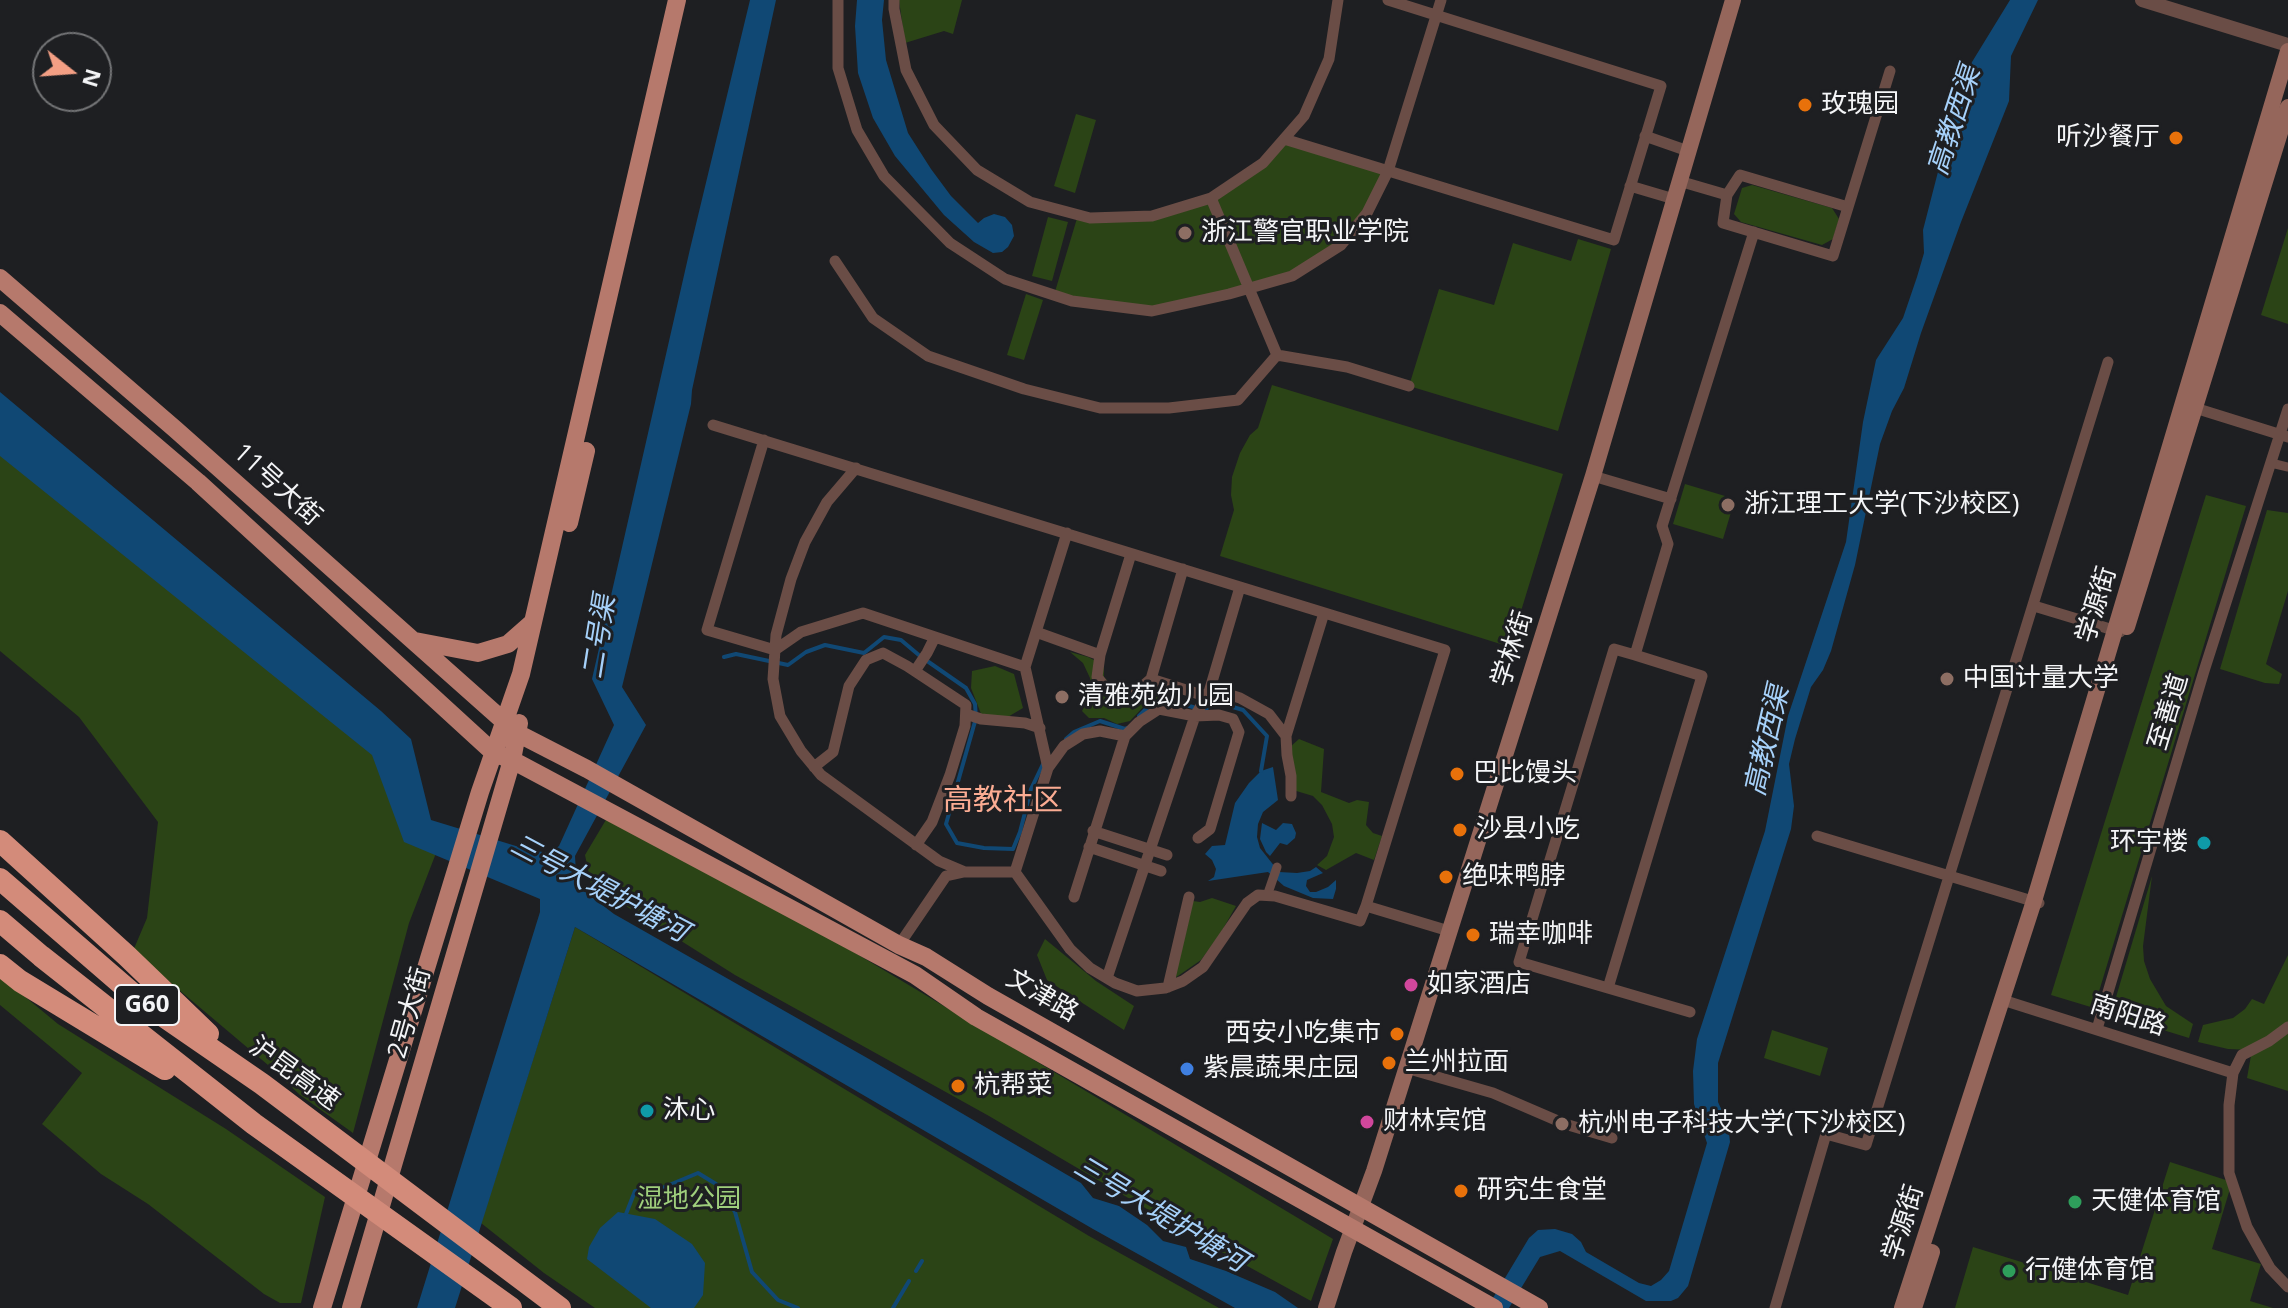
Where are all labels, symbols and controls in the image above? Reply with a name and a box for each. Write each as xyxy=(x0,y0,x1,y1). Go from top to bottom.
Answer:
north arrow xyxy=(32,32,112,112)
water label: 高教西渠 xyxy=(1922,63,1988,179)
text: N xyxy=(76,65,110,91)
place label: 玫瑰园 xyxy=(1821,89,1899,121)
marker: 玫瑰园 xyxy=(1796,96,1814,114)
place label: 听沙餐厅 xyxy=(2056,122,2160,154)
marker: 听沙餐厅 xyxy=(2167,129,2185,147)
place label: 浙江警官职业学院 xyxy=(1201,217,1409,249)
marker: 浙江警官职业学院 xyxy=(1176,224,1194,242)
street label: 11号大街 xyxy=(227,437,327,533)
place label: 浙江理工大学(下沙校区) xyxy=(1744,489,2019,521)
marker: 浙江理工大学(下沙校区) xyxy=(1719,496,1737,514)
street label: 学源街 xyxy=(2071,563,2123,647)
water label: 二号渠 xyxy=(577,593,623,681)
street label: 学林街 xyxy=(1486,607,1540,691)
place label: 中国计量大学 xyxy=(1963,663,2119,695)
marker: 中国计量大学 xyxy=(1938,670,1956,688)
street label: 至善道 xyxy=(2143,670,2195,754)
place label: 清雅苑幼儿园 xyxy=(1078,681,1234,713)
water label: 高教西渠 xyxy=(1739,683,1797,799)
marker: 清雅苑幼儿园 xyxy=(1053,688,1071,706)
place label: 巴比馒头 xyxy=(1473,758,1577,790)
marker: 巴比馒头 xyxy=(1448,765,1466,783)
district label: 高教社区 xyxy=(943,783,1063,819)
place label: 沙县小吃 xyxy=(1476,814,1580,846)
marker: 沙县小吃 xyxy=(1451,821,1469,839)
place label: 环宇楼 xyxy=(2110,827,2188,859)
water label: 三号大堤护塘河 xyxy=(505,828,693,950)
marker: 环宇楼 xyxy=(2195,834,2213,852)
place label: 绝味鸭脖 xyxy=(1462,861,1566,893)
marker: 绝味鸭脖 xyxy=(1437,868,1455,886)
place label: 瑞幸咖啡 xyxy=(1489,919,1593,951)
marker: 瑞幸咖啡 xyxy=(1464,926,1482,944)
street label: 文津路 xyxy=(1000,963,1084,1029)
street label: 2号大街 xyxy=(382,964,438,1062)
place label: 如家酒店 xyxy=(1427,969,1531,1001)
marker: 如家酒店 xyxy=(1402,976,1420,994)
road number: G60 xyxy=(115,985,179,1025)
street label: 南阳路 xyxy=(2086,989,2170,1043)
place label: 西安小吃集市 xyxy=(1225,1018,1381,1050)
marker: 西安小吃集市 xyxy=(1388,1025,1406,1043)
street label: 沪昆高速 xyxy=(243,1031,345,1117)
place label: 兰州拉面 xyxy=(1405,1047,1509,1079)
place label: 紫晨蔬果庄园 xyxy=(1203,1053,1359,1085)
marker: 兰州拉面 xyxy=(1380,1054,1398,1072)
marker: 紫晨蔬果庄园 xyxy=(1178,1060,1196,1078)
place label: 杭帮菜 xyxy=(974,1070,1052,1102)
marker: 杭帮菜 xyxy=(949,1077,967,1095)
place label: 沐心 xyxy=(663,1095,715,1127)
marker: 沐心 xyxy=(638,1102,656,1120)
place label: 财林宾馆 xyxy=(1383,1106,1487,1138)
place label: 杭州电子科技大学(下沙校区) xyxy=(1578,1108,1905,1140)
marker: 财林宾馆 xyxy=(1358,1113,1376,1131)
marker: 杭州电子科技大学(下沙校区) xyxy=(1553,1115,1571,1133)
water label: 三号大堤护塘河 xyxy=(1067,1150,1253,1280)
place label: 研究生食堂 xyxy=(1477,1175,1607,1207)
street label: 学源街 xyxy=(1877,1181,1931,1265)
marker: 研究生食堂 xyxy=(1452,1182,1470,1200)
park label: 湿地公园 xyxy=(637,1184,741,1216)
place label: 天健体育馆 xyxy=(2091,1186,2221,1218)
marker: 天健体育馆 xyxy=(2066,1193,2084,1211)
place label: 行健体育馆 xyxy=(2025,1255,2155,1287)
marker: 行健体育馆 xyxy=(2000,1262,2018,1280)

